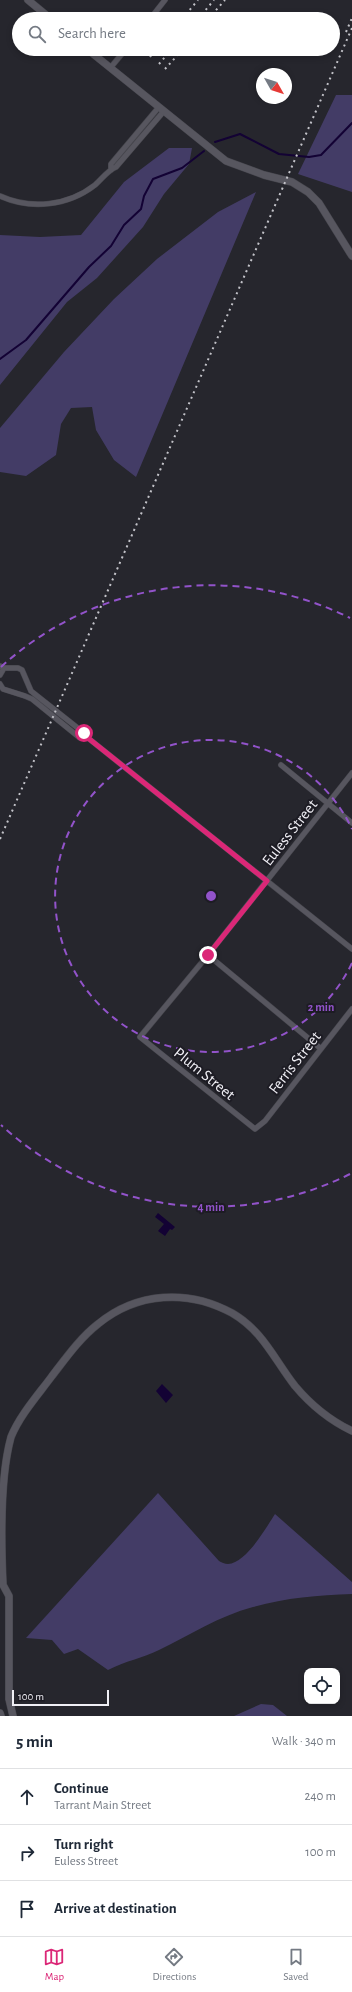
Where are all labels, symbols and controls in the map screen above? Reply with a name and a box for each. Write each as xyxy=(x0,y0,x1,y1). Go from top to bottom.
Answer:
search box xyxy=(12,12,340,56)
icon: search xyxy=(26,23,48,45)
text: Search here xyxy=(58,26,126,41)
north arrow xyxy=(256,68,292,104)
route start xyxy=(75,724,93,742)
street label: Euless Street xyxy=(259,797,320,869)
centre of rings xyxy=(204,889,218,903)
route end xyxy=(199,946,217,964)
text: 2 min xyxy=(308,1001,334,1013)
street label: Ferris Street xyxy=(266,1028,324,1097)
street label: Plum Street xyxy=(171,1044,238,1103)
text: 4 min xyxy=(197,1201,225,1213)
map controls xyxy=(304,1668,340,1704)
button: locate xyxy=(304,1668,340,1704)
scale bar xyxy=(12,1688,109,1707)
text: 100 m xyxy=(18,1691,44,1702)
text: 5 min xyxy=(16,1733,53,1750)
text: Walk · 340 m xyxy=(272,1735,336,1748)
text: Continue xyxy=(54,1781,109,1796)
icon: ahead xyxy=(16,1786,38,1808)
text: 240 m xyxy=(304,1790,336,1803)
text: Tarrant Main Street xyxy=(54,1799,151,1812)
text: Turn right xyxy=(54,1837,113,1852)
icon: right xyxy=(16,1842,38,1864)
text: 100 m xyxy=(305,1846,336,1859)
text: Euless Street xyxy=(54,1855,118,1868)
icon: arrive xyxy=(16,1898,38,1920)
text: Arrive at destination xyxy=(54,1901,177,1916)
tab: Map xyxy=(43,1946,65,1983)
tab: Directions xyxy=(152,1946,196,1983)
tab: Saved xyxy=(283,1946,308,1983)

